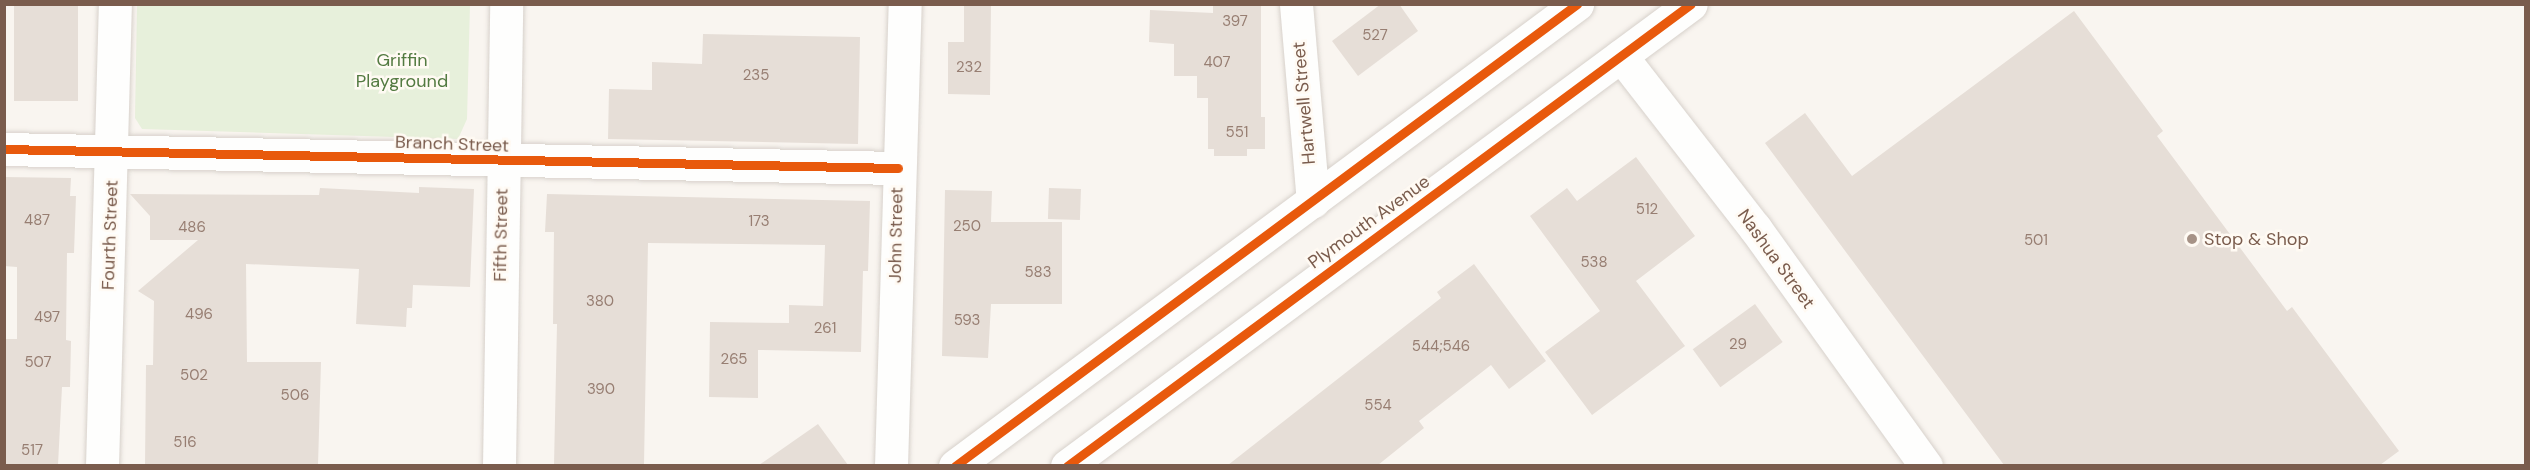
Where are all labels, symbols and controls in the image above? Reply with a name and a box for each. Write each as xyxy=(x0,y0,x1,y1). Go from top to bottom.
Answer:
house number: 397 xyxy=(1222,13,1248,31)
house number: 527 xyxy=(1362,27,1388,45)
street label: Hartwell Street xyxy=(1288,41,1320,165)
park label: Griffin Playground xyxy=(356,50,448,92)
house number: 407 xyxy=(1203,54,1231,72)
house number: 232 xyxy=(956,59,982,77)
house number: 235 xyxy=(743,67,769,85)
house number: 551 xyxy=(1226,124,1248,142)
street label: Branch Street xyxy=(395,131,509,157)
street label: Plymouth Avenue xyxy=(1304,171,1434,273)
street label: Fourth Street xyxy=(97,180,123,290)
street label: John Street xyxy=(884,187,908,283)
street label: Fifth Street xyxy=(489,188,513,282)
house number: 512 xyxy=(1636,201,1658,219)
street label: Nashua Street xyxy=(1733,205,1819,313)
house number: 487 xyxy=(24,212,50,230)
house number: 173 xyxy=(748,213,770,231)
house number: 250 xyxy=(953,218,981,236)
house number: 486 xyxy=(178,219,206,237)
place label: Stop & Shop xyxy=(2204,228,2309,250)
house number: 501 xyxy=(2024,232,2048,250)
marker: Stop & Shop xyxy=(2185,232,2199,246)
house number: 538 xyxy=(1580,254,1608,272)
house number: 583 xyxy=(1024,264,1052,282)
house number: 380 xyxy=(586,293,614,311)
house number: 496 xyxy=(185,306,213,324)
house number: 497 xyxy=(34,309,60,327)
house number: 593 xyxy=(954,312,980,330)
house number: 261 xyxy=(814,320,836,338)
house number: 29 xyxy=(1729,336,1747,354)
house number: 544;546 xyxy=(1412,338,1470,356)
house number: 265 xyxy=(721,351,747,369)
house number: 507 xyxy=(24,354,52,372)
house number: 502 xyxy=(180,367,208,385)
house number: 390 xyxy=(587,381,615,399)
house number: 506 xyxy=(281,387,309,405)
house number: 554 xyxy=(1364,397,1392,415)
house number: 516 xyxy=(173,434,197,452)
house number: 517 xyxy=(21,442,43,460)

